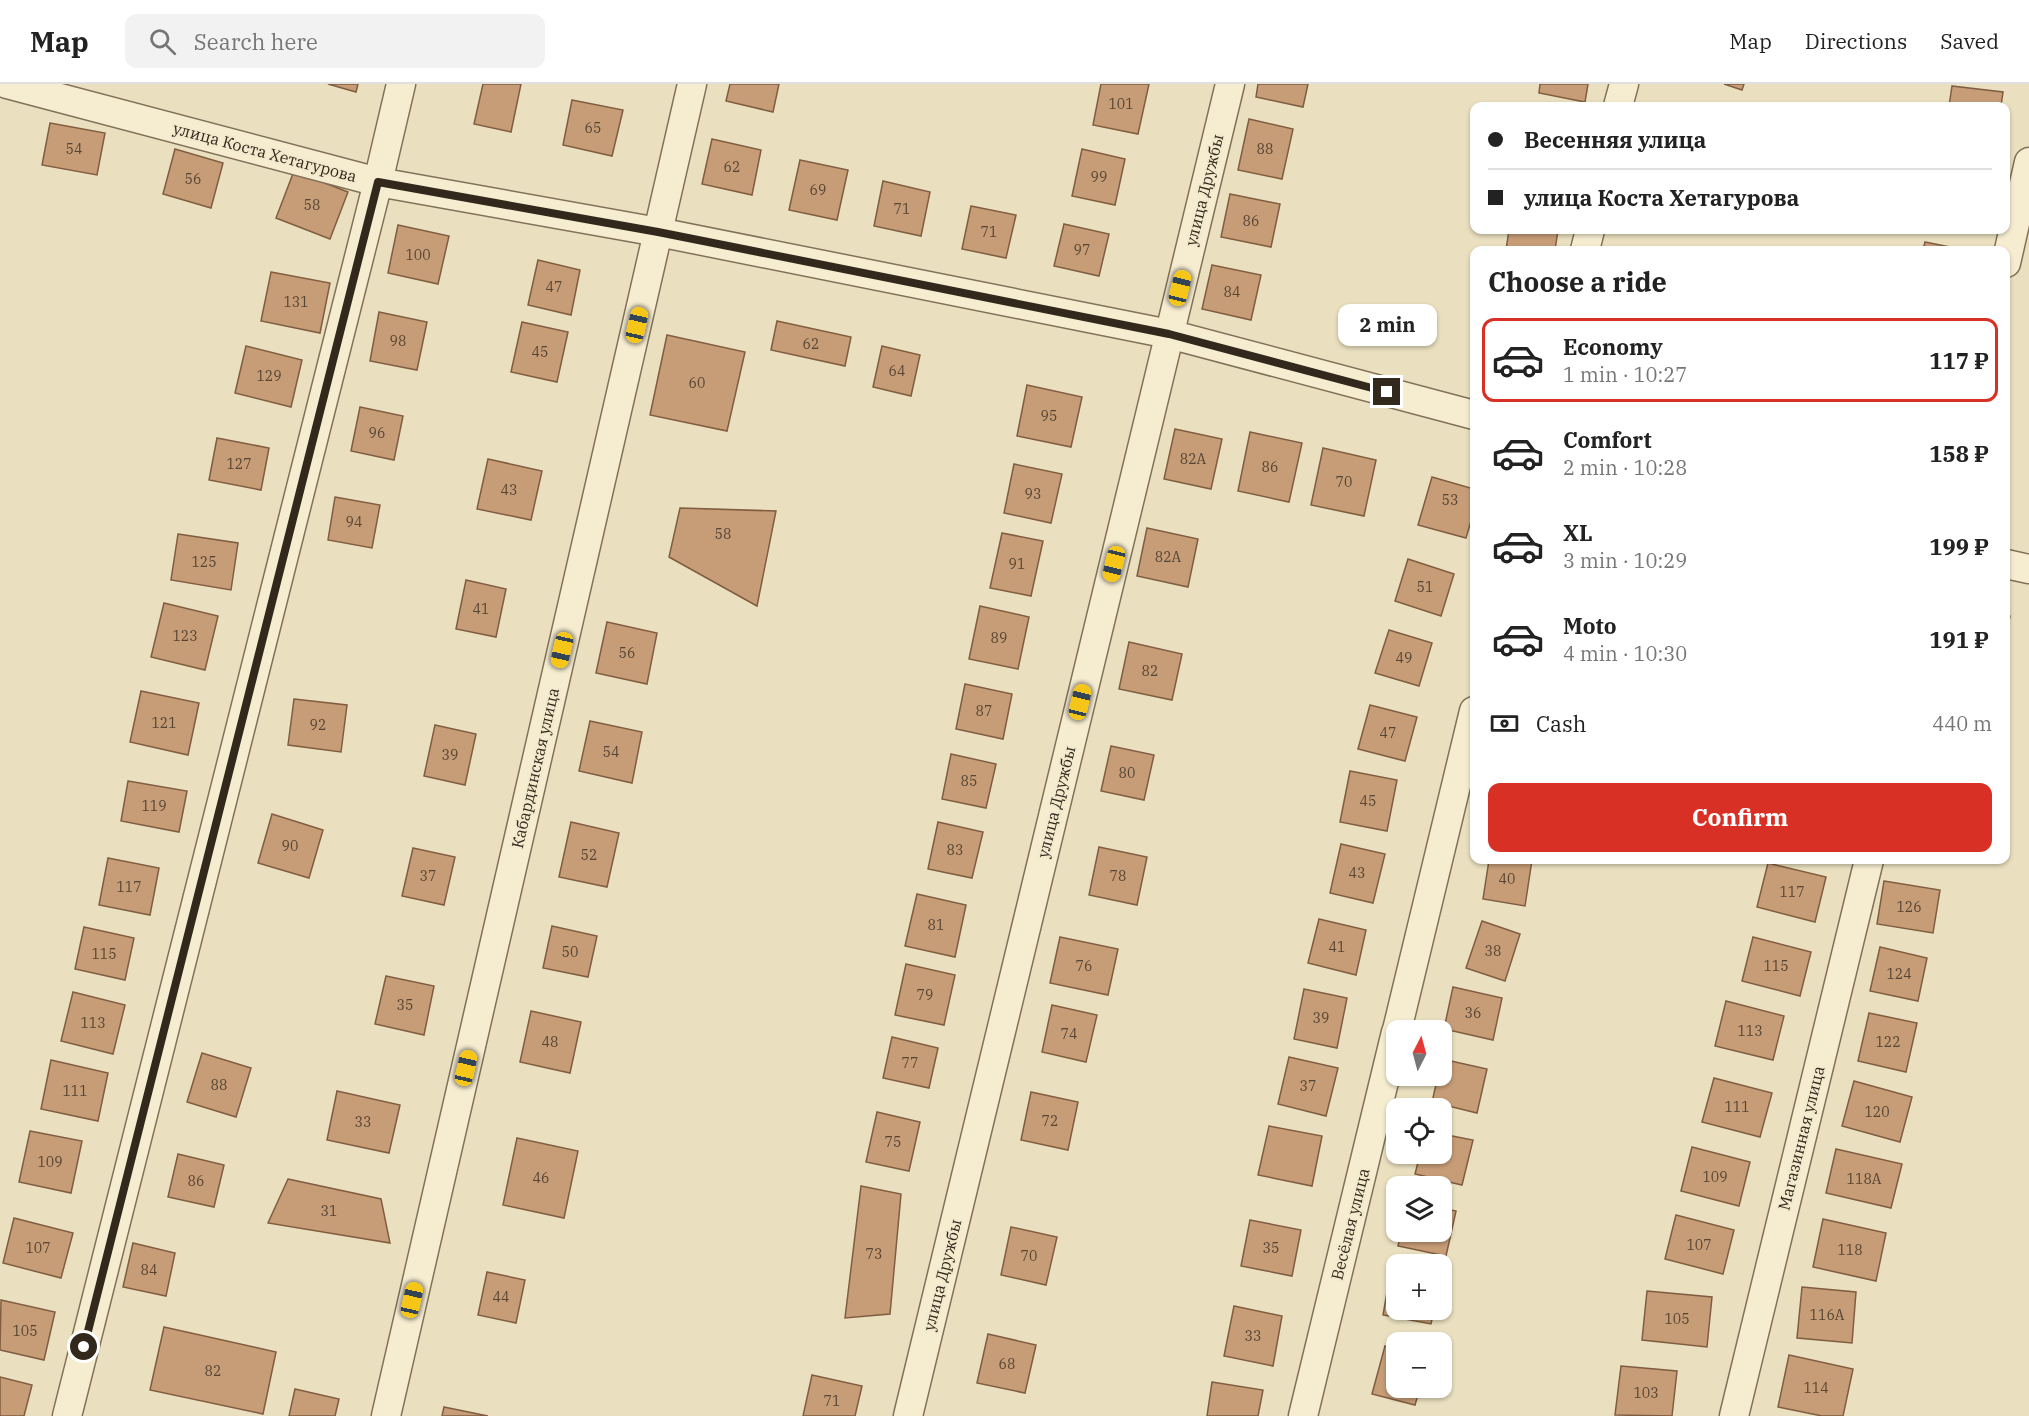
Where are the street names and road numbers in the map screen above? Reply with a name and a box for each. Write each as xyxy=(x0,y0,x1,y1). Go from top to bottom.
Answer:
street label: улица Коста Хетагурова xyxy=(171,118,359,186)
street label: улица Дружбы xyxy=(1180,132,1228,248)
street label: Кабардинская улица xyxy=(507,686,563,850)
street label: улица Дружбы xyxy=(1032,744,1080,860)
street label: Магазинная улица xyxy=(1773,1064,1829,1212)
street label: Весёлая улица xyxy=(1326,1166,1374,1282)
street label: улица Дружбы xyxy=(918,1217,966,1333)

